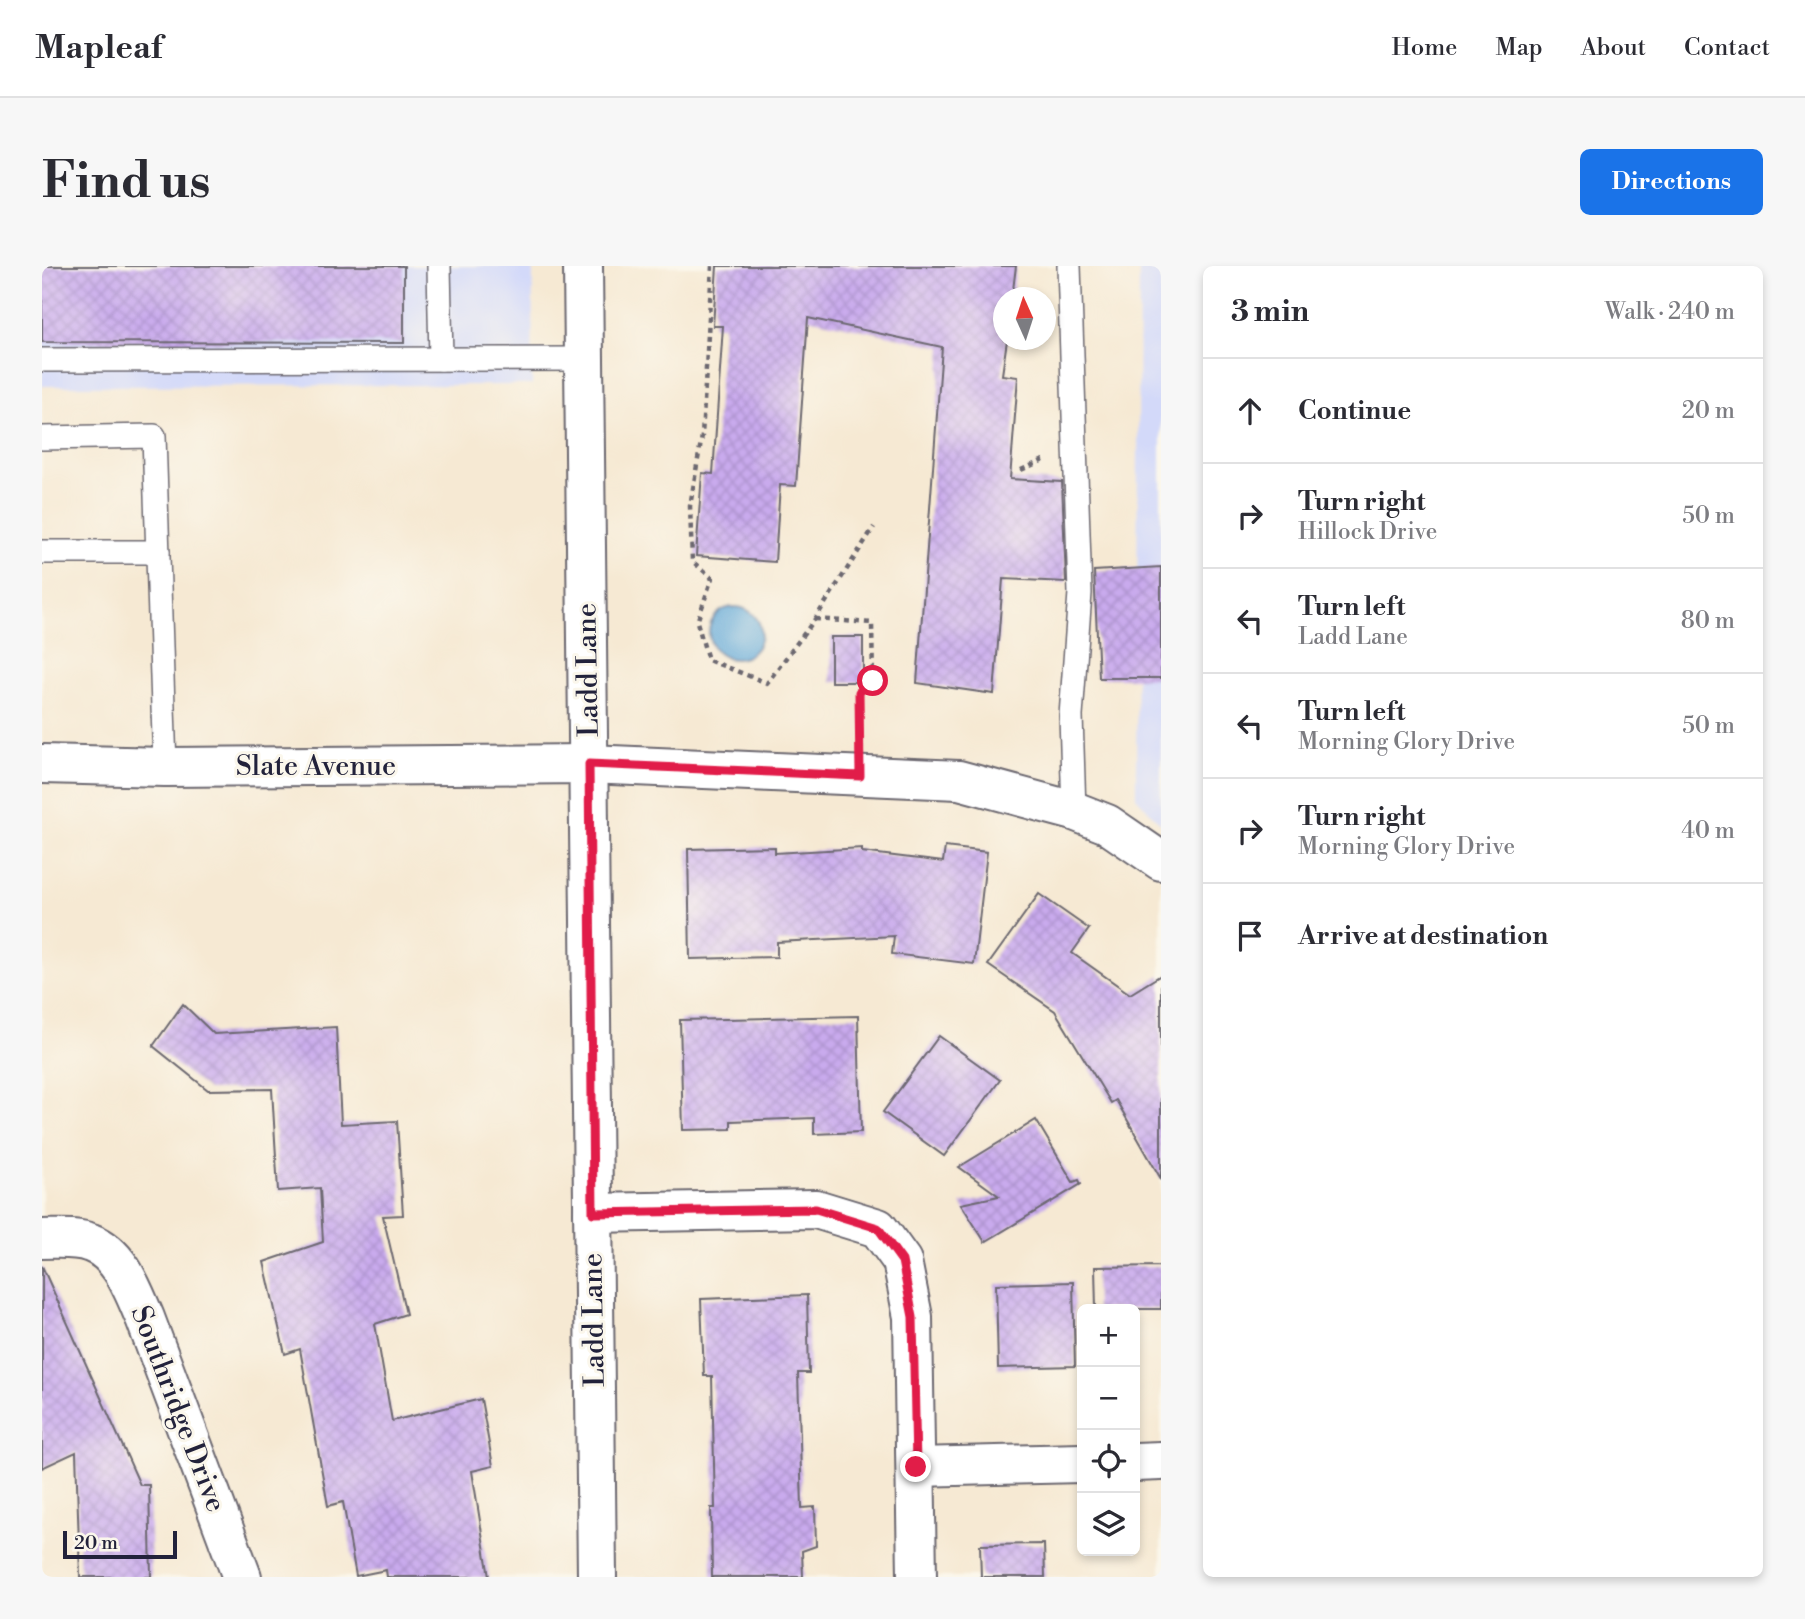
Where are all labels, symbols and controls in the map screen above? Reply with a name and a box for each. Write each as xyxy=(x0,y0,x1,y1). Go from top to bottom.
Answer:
text: Mapleaf xyxy=(35,28,162,69)
text: Home xyxy=(1392,33,1457,63)
text: Map xyxy=(1495,33,1543,63)
text: About xyxy=(1581,33,1646,63)
text: Contact xyxy=(1684,33,1770,63)
button: Directions xyxy=(1580,149,1763,215)
text: Find us xyxy=(42,152,211,213)
north arrow xyxy=(993,287,1056,350)
text: 3 min xyxy=(1231,293,1309,331)
text: Walk · 240 m xyxy=(1605,298,1735,326)
icon: ahead xyxy=(1231,392,1269,430)
text: Continue xyxy=(1298,395,1411,427)
text: 20 m xyxy=(1682,397,1735,425)
text: Turn right xyxy=(1298,486,1426,518)
icon: right xyxy=(1231,497,1269,535)
text: 50 m xyxy=(1682,502,1735,530)
text: Hillock Drive xyxy=(1298,518,1437,546)
text: Turn left xyxy=(1298,591,1406,623)
icon: left xyxy=(1231,602,1269,640)
street label: Ladd Lane xyxy=(569,603,607,737)
text: 80 m xyxy=(1681,607,1735,635)
text: Ladd Lane xyxy=(1298,623,1408,651)
route start xyxy=(857,665,888,696)
text: Turn left xyxy=(1298,696,1406,728)
icon: left xyxy=(1231,707,1269,745)
text: 50 m xyxy=(1682,712,1735,740)
text: Morning Glory Drive xyxy=(1298,728,1515,756)
street label: Slate Avenue xyxy=(236,749,396,784)
text: Turn right xyxy=(1298,801,1426,833)
icon: right xyxy=(1231,812,1269,850)
text: 40 m xyxy=(1681,817,1735,845)
text: Morning Glory Drive xyxy=(1298,833,1515,861)
icon: arrive xyxy=(1231,917,1269,955)
text: Arrive at destination xyxy=(1298,920,1548,952)
street label: Ladd Lane xyxy=(575,1253,613,1387)
street label: Southridge Drive xyxy=(123,1301,233,1517)
map controls xyxy=(1077,1304,1140,1556)
button: + xyxy=(1077,1304,1140,1367)
button: − xyxy=(1077,1367,1140,1430)
button: locate xyxy=(1077,1430,1140,1493)
route end xyxy=(900,1451,931,1482)
button: layers xyxy=(1077,1493,1140,1556)
scale bar xyxy=(63,1528,177,1560)
text: 20 m xyxy=(74,1531,118,1555)

